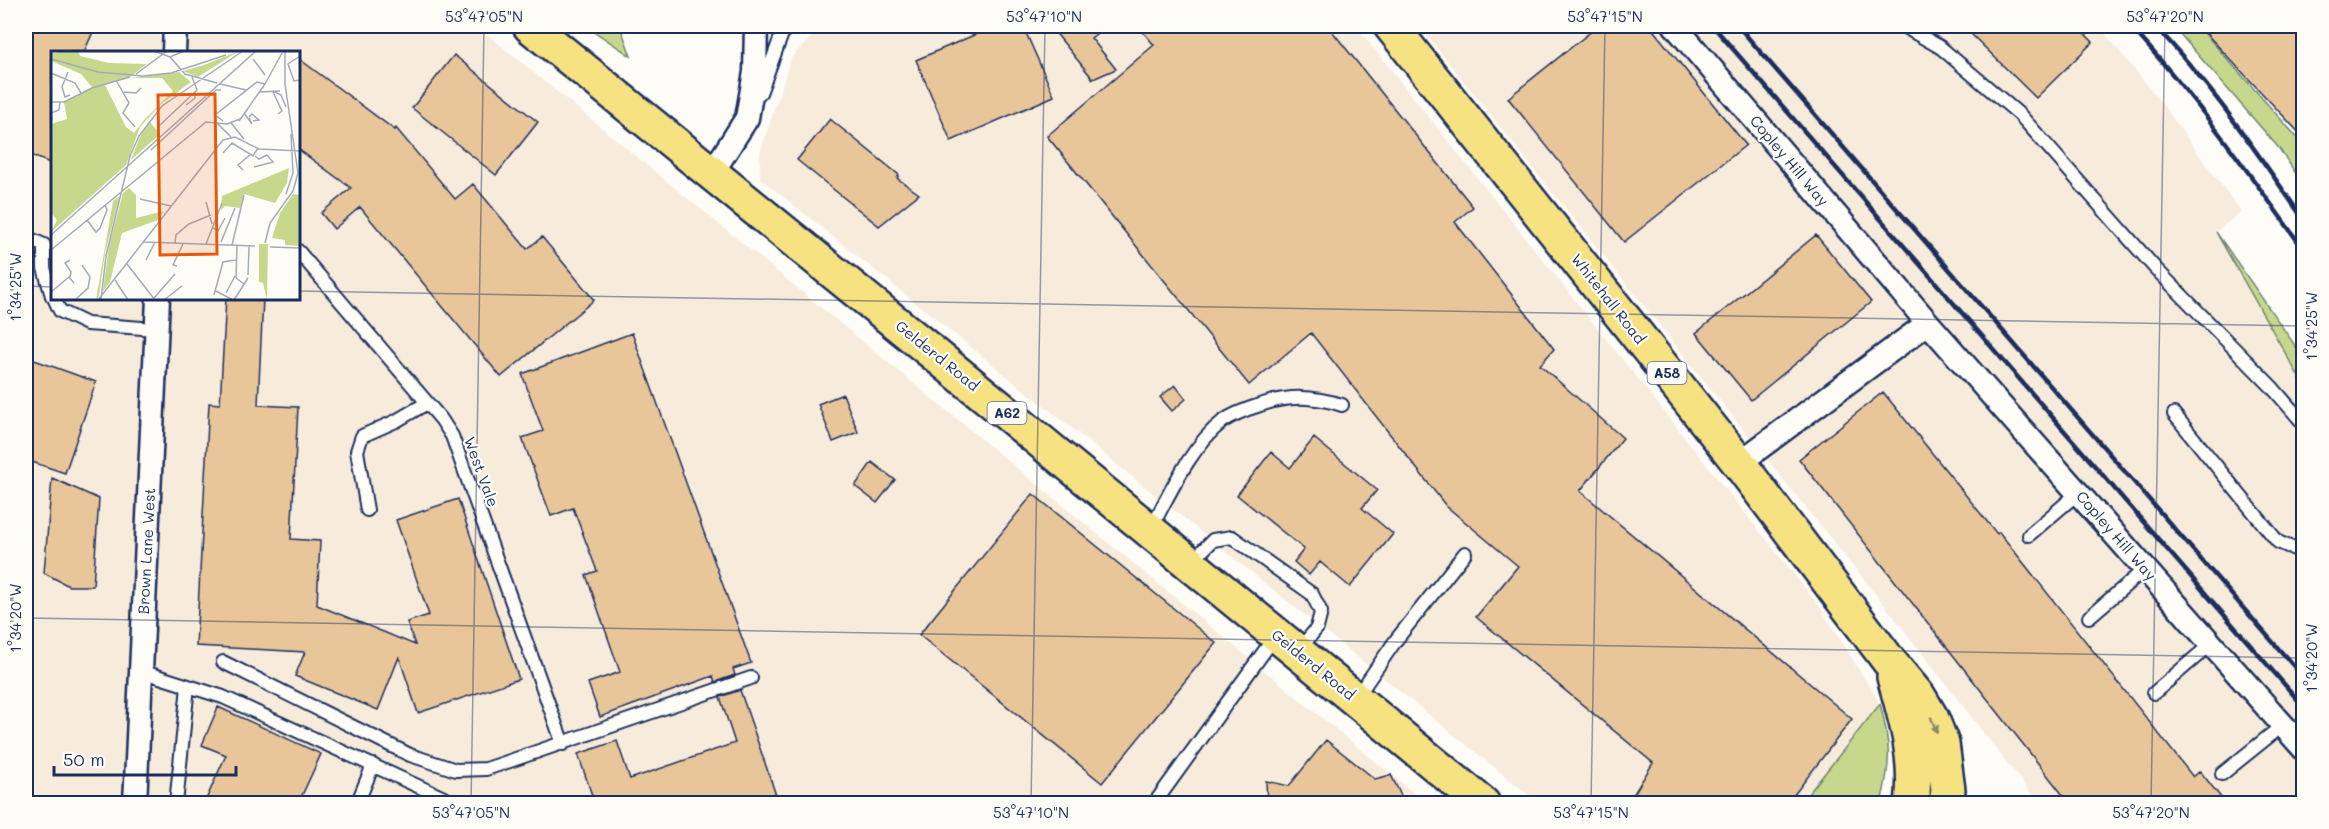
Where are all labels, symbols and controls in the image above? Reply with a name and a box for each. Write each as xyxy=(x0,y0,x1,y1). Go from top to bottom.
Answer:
text: 53°47'05"N xyxy=(445,6,523,26)
text: 53°47'10"N xyxy=(1006,6,1082,26)
text: 53°47'15"N xyxy=(1567,6,1643,26)
text: 53°47'20"N xyxy=(2126,6,2204,26)
inset map xyxy=(51,51,300,300)
street label: Copley Hill Way xyxy=(1746,111,1834,210)
street label: Whitehall Road xyxy=(1567,249,1650,348)
text: 1°34'25"W xyxy=(5,253,25,321)
text: 1°34'25"W xyxy=(2301,292,2321,360)
street label: Gelderd Road xyxy=(892,315,984,395)
road number: A58 xyxy=(1648,362,1686,384)
road number: A62 xyxy=(988,402,1026,424)
street label: West Vale xyxy=(460,434,504,509)
street label: Copley Hill Way xyxy=(2072,486,2161,584)
street label: Brown Lane West xyxy=(133,487,159,615)
text: 1°34'20"W xyxy=(5,583,25,653)
text: 1°34'20"W xyxy=(2301,623,2321,693)
street label: Gelderd Road xyxy=(1268,624,1360,704)
one-way arrow xyxy=(1929,717,1939,735)
scale bar xyxy=(54,739,236,777)
text: 50 m xyxy=(63,747,105,771)
text: 53°47'05"N xyxy=(432,802,510,822)
text: 53°47'10"N xyxy=(993,802,1069,822)
text: 53°47'15"N xyxy=(1553,802,1629,822)
text: 53°47'20"N xyxy=(2112,802,2190,822)

